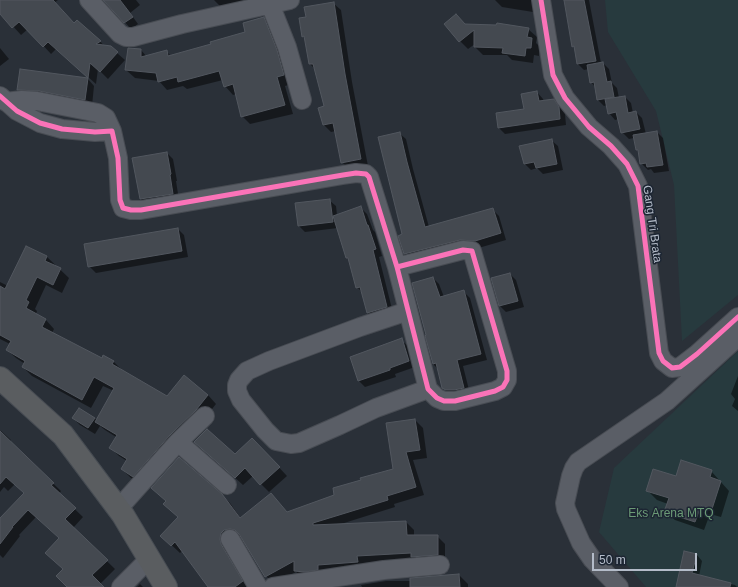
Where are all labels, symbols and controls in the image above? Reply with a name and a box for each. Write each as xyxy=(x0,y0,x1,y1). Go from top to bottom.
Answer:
street label: Gang Tri Brata xyxy=(639,184,665,264)
park label: Eks Arena MTQ xyxy=(628,507,714,521)
scale bar xyxy=(594,545,699,571)
text: 50 m xyxy=(599,553,626,567)

